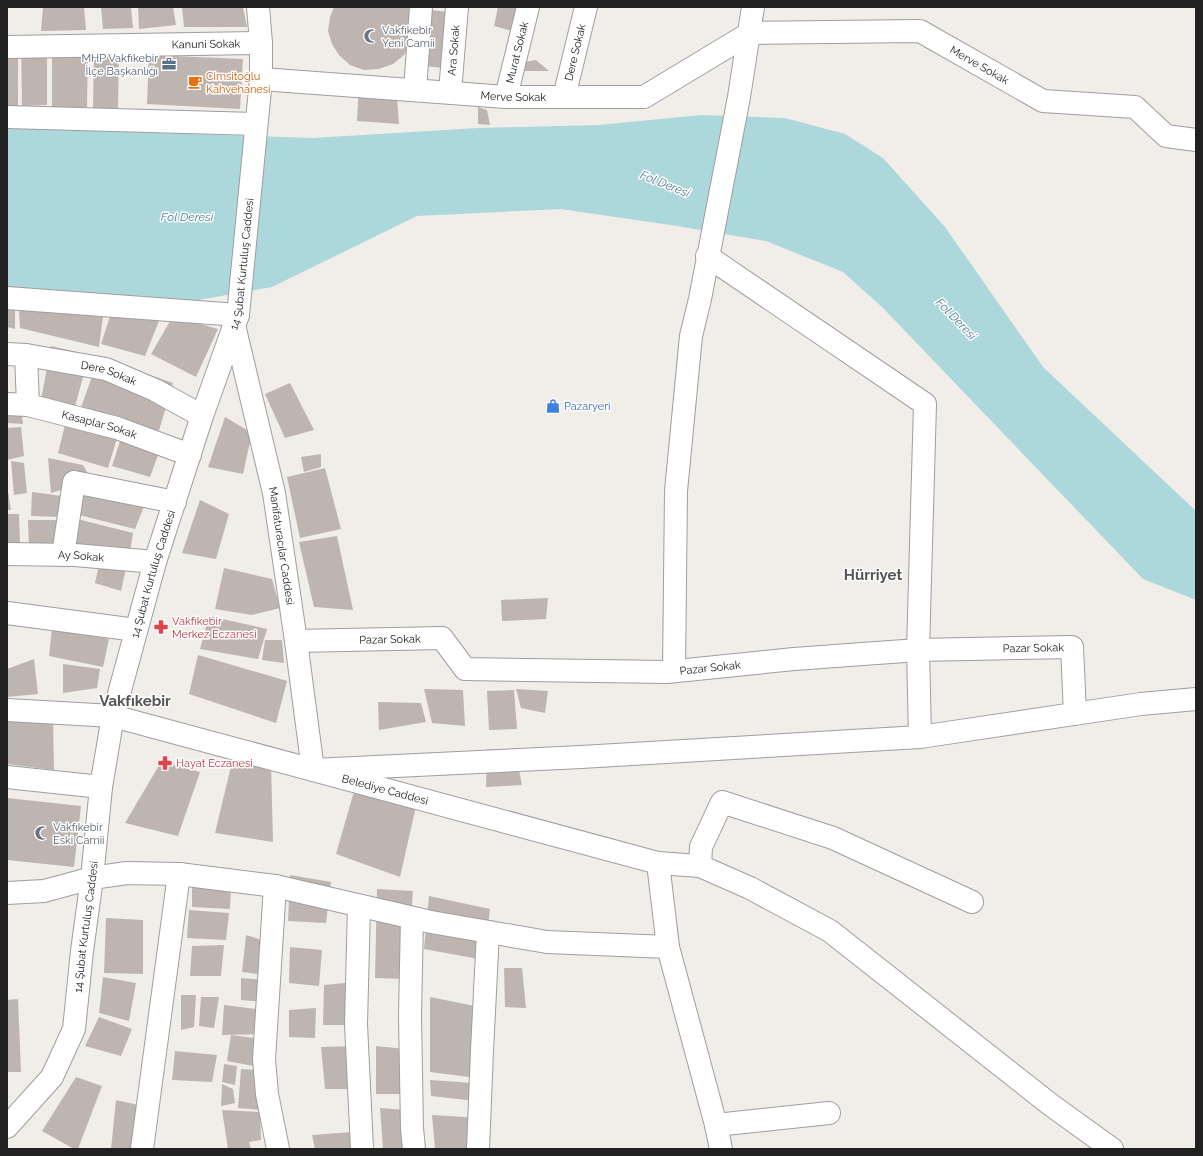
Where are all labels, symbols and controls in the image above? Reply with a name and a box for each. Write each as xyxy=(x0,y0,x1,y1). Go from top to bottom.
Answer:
street label: Murat Sokak xyxy=(504,20,531,85)
street label: Dere Sokak xyxy=(562,22,589,82)
place label: Vakfıkebir Yeni Camii xyxy=(382,24,435,50)
street label: Ara Sokak xyxy=(445,24,463,76)
mosque icon: Vakfıkebir Yeni Camii xyxy=(363,28,379,44)
street label: Kanuni Sokak xyxy=(172,37,241,51)
street label: Merve Sokak xyxy=(948,43,1011,87)
place label: MHP Vakfıkebir İlçe Başkanlığı xyxy=(81,52,158,78)
office icon: MHP Vakfıkebir İlçe Başkanlığı xyxy=(161,56,177,72)
place label: Cimsitoğlu Kahvehanesi xyxy=(206,70,270,96)
cafe icon: Cimsitoğlu Kahvehanesi xyxy=(187,74,203,90)
street label: Merve Sokak xyxy=(480,89,546,104)
water label: Fol Deresi xyxy=(638,168,692,200)
street label: 14 Şubat Kurtuluş Caddesi xyxy=(227,197,256,332)
water label: Fol Deresi xyxy=(161,210,214,224)
water label: Fol Deresi xyxy=(933,295,980,343)
street label: Dere Sokak xyxy=(80,359,139,388)
shop icon: Pazaryeri xyxy=(545,398,561,414)
place label: Pazaryeri xyxy=(564,400,611,413)
street label: Kasaplar Sokak xyxy=(60,408,139,442)
street label: Manifaturacılar Caddesi xyxy=(266,485,297,606)
street label: 14 Şubat Kurtuluş Caddesi xyxy=(129,509,178,640)
street label: Ay Sokak xyxy=(58,549,105,565)
district label: Hürriyet xyxy=(844,566,903,584)
place label: Vakfıkebir Merkez Eczanesi xyxy=(172,615,257,641)
pharmacy icon: Vakfıkebir Merkez Eczanesi xyxy=(153,619,169,635)
street label: Pazar Sokak xyxy=(359,632,421,647)
street label: Pazar Sokak xyxy=(1002,641,1064,655)
street label: Pazar Sokak xyxy=(679,658,742,678)
district label: Vakfıkebir xyxy=(99,692,171,710)
pharmacy icon: Hayat Eczanesi xyxy=(157,755,173,771)
place label: Hayat Eczanesi xyxy=(176,757,253,770)
street label: Belediye Caddesi xyxy=(340,772,430,808)
place label: Vakfıkebir Eski Camii xyxy=(53,821,104,847)
mosque icon: Vakfıkebir Eski Camii xyxy=(34,825,50,841)
street label: 14 Şubat Kurtuluş Caddesi xyxy=(72,860,101,993)

